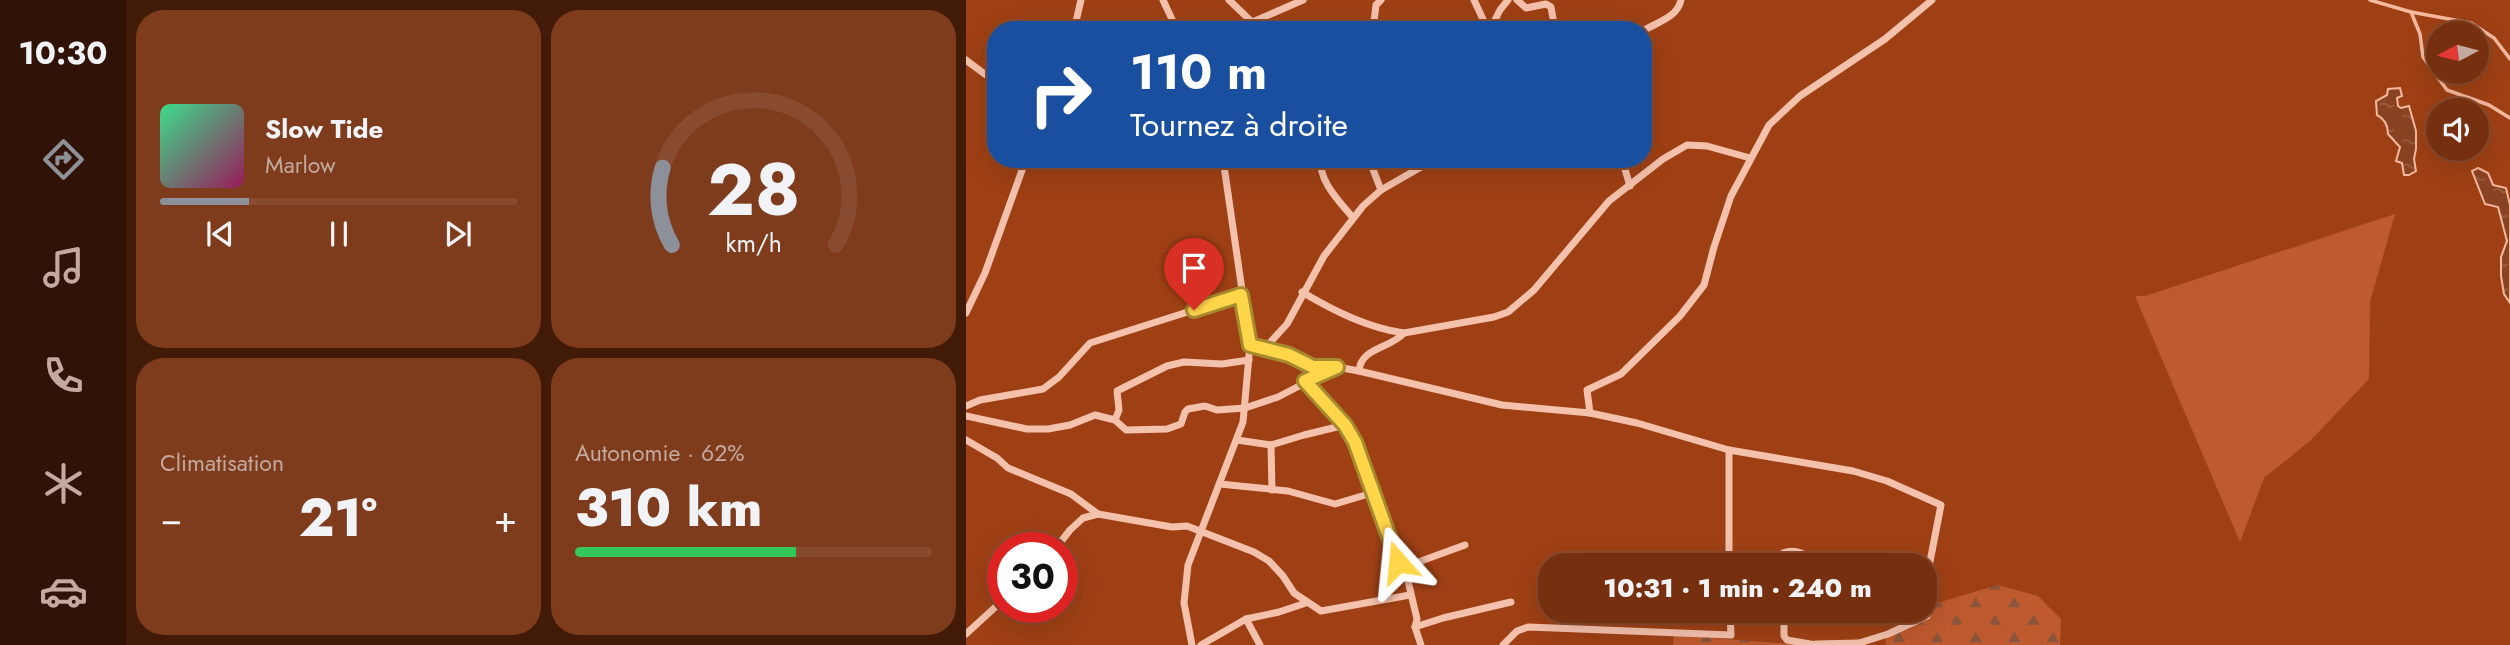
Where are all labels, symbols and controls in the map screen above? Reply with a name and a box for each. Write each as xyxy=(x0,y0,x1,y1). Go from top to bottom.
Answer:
north arrow xyxy=(2426,21,2488,84)
map controls xyxy=(2426,21,2489,161)
text: 10:30 xyxy=(19,30,107,76)
text: 110 m xyxy=(1130,37,1267,107)
icon: right xyxy=(1015,49,1106,140)
button: sound xyxy=(2426,98,2489,161)
text: Tournez à droite xyxy=(1130,102,1348,148)
text: Slow Tide xyxy=(265,110,384,148)
icon: directions xyxy=(39,135,88,184)
text: 28 xyxy=(707,137,800,242)
text: Marlow xyxy=(265,148,336,182)
icon: previous xyxy=(201,215,239,253)
icon: pause xyxy=(320,215,358,253)
icon: next xyxy=(439,215,477,253)
text: km/h xyxy=(725,225,782,261)
pin xyxy=(1164,238,1224,310)
icon: music xyxy=(39,243,88,292)
icon: arrive xyxy=(1175,249,1213,287)
icon: phone xyxy=(39,351,88,400)
text: Autonomie · 62% xyxy=(575,436,745,470)
text: Climatisation xyxy=(160,446,284,480)
icon: climate xyxy=(39,459,88,508)
text: 310 km xyxy=(575,470,762,546)
text: 21° xyxy=(299,480,377,556)
text: − xyxy=(160,491,182,546)
text: + xyxy=(494,491,517,546)
position arrow xyxy=(1361,525,1435,599)
speed limit sign: 30 xyxy=(987,532,1078,623)
icon: car xyxy=(39,567,88,616)
text: 10:31 · 1 min · 240 m xyxy=(1603,569,1872,607)

